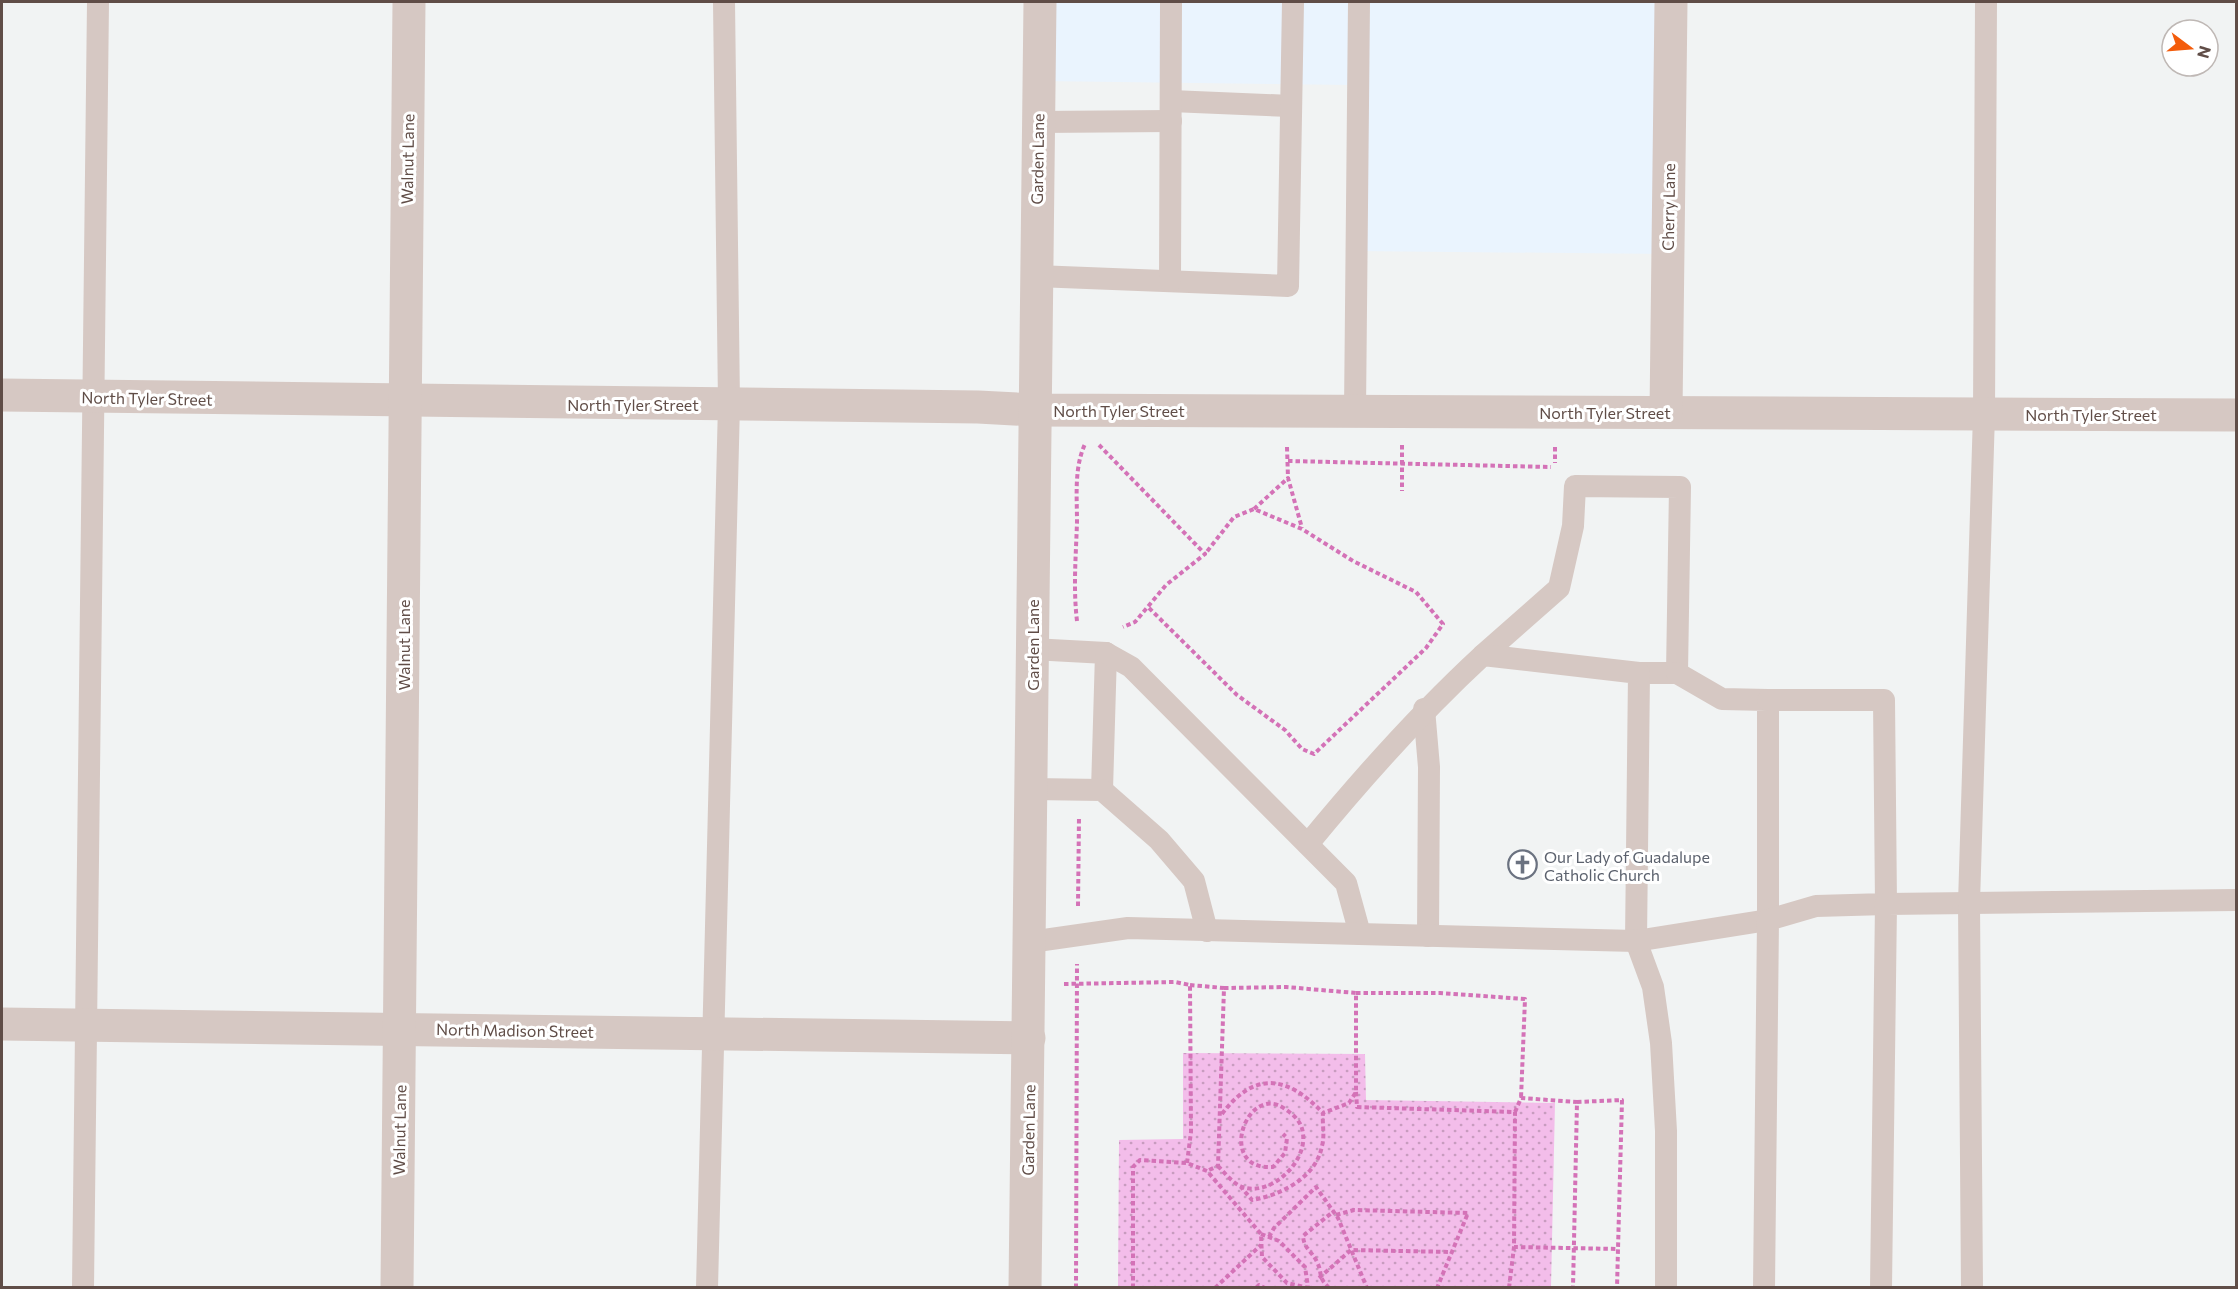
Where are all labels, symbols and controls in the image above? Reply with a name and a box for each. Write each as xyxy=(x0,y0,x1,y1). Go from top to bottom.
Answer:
north arrow xyxy=(2160,18,2220,78)
text: N xyxy=(2194,44,2216,61)
street label: Walnut Lane xyxy=(397,113,417,205)
street label: Garden Lane xyxy=(1027,113,1047,205)
street label: Cherry Lane xyxy=(1658,163,1678,251)
street label: North Tyler Street xyxy=(81,387,213,409)
street label: North Tyler Street xyxy=(567,395,699,414)
street label: North Tyler Street xyxy=(1053,401,1185,420)
street label: North Tyler Street xyxy=(1539,403,1671,422)
street label: North Tyler Street xyxy=(2025,405,2157,424)
street label: Garden Lane xyxy=(1023,599,1042,691)
street label: Walnut Lane xyxy=(394,600,413,690)
place label: Our Lady of Guadalupe Catholic Church xyxy=(1544,847,1710,884)
church icon: Our Lady of Guadalupe Catholic Church xyxy=(1507,849,1539,881)
street label: North Madison Street xyxy=(436,1019,595,1041)
street label: Walnut Lane xyxy=(389,1084,409,1176)
street label: Garden Lane xyxy=(1018,1084,1038,1176)

